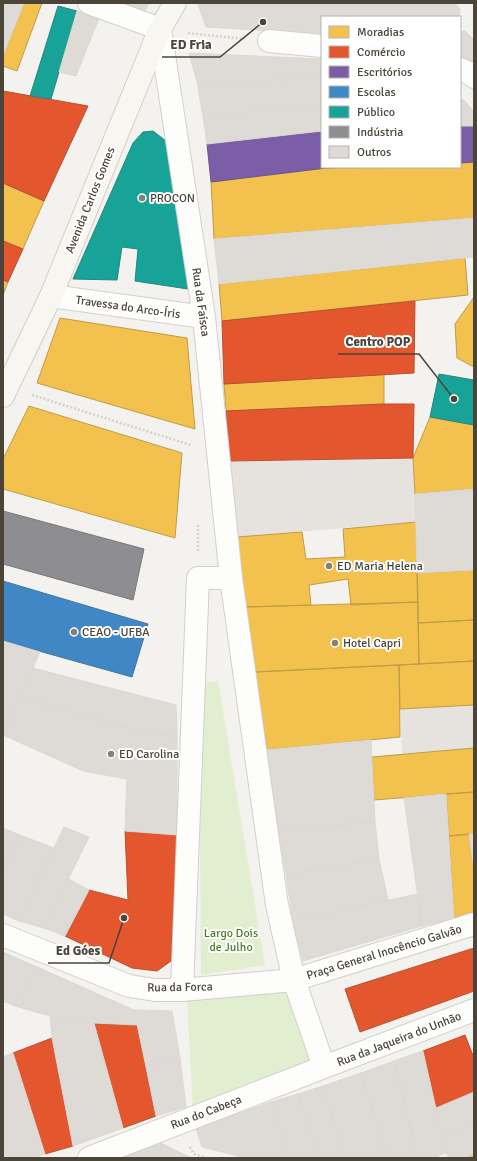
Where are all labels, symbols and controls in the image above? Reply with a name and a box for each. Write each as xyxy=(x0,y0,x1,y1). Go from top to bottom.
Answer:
legend xyxy=(321,16,461,168)
text: Moradias xyxy=(357,25,404,40)
callout: ED Fria xyxy=(162,32,220,57)
text: ED Fria xyxy=(170,37,212,53)
text: Comércio xyxy=(357,45,405,60)
text: Escritórios xyxy=(357,65,412,80)
text: Escolas xyxy=(357,85,396,100)
text: Público xyxy=(357,105,395,120)
text: Indústria xyxy=(357,125,403,140)
street label: Avenida Carlos Gomes xyxy=(62,145,119,256)
text: Outros xyxy=(357,145,391,160)
place label: PROCON xyxy=(150,191,195,206)
marker: PROCON xyxy=(137,193,147,203)
street label: Rua da Faísca xyxy=(188,267,213,338)
street label: Travessa do Arco-Íris xyxy=(75,293,181,322)
callout: Centro POP xyxy=(338,329,419,354)
text: Centro POP xyxy=(346,334,411,350)
place label: ED Maria Helena xyxy=(337,559,423,574)
marker: ED Maria Helena xyxy=(324,561,334,571)
place label: CEAO - UFBA xyxy=(82,625,150,640)
marker: CEAO - UFBA xyxy=(69,627,79,637)
place label: Hotel Capri xyxy=(343,636,401,651)
marker: Hotel Capri xyxy=(330,638,340,648)
place label: ED Carolina xyxy=(119,747,179,762)
marker: ED Carolina xyxy=(106,749,116,759)
street label: Praça General Inocêncio Galvão xyxy=(305,922,464,983)
park label: Largo Dois de Julho xyxy=(204,926,258,955)
callout: Ed Góes xyxy=(48,938,109,963)
text: Ed Góes xyxy=(56,943,101,959)
street label: Rua da Forca xyxy=(147,979,213,996)
street label: Rua da Jaqueira do Unhão xyxy=(335,1009,464,1070)
street label: Rua do Cabeça xyxy=(169,1092,244,1133)

